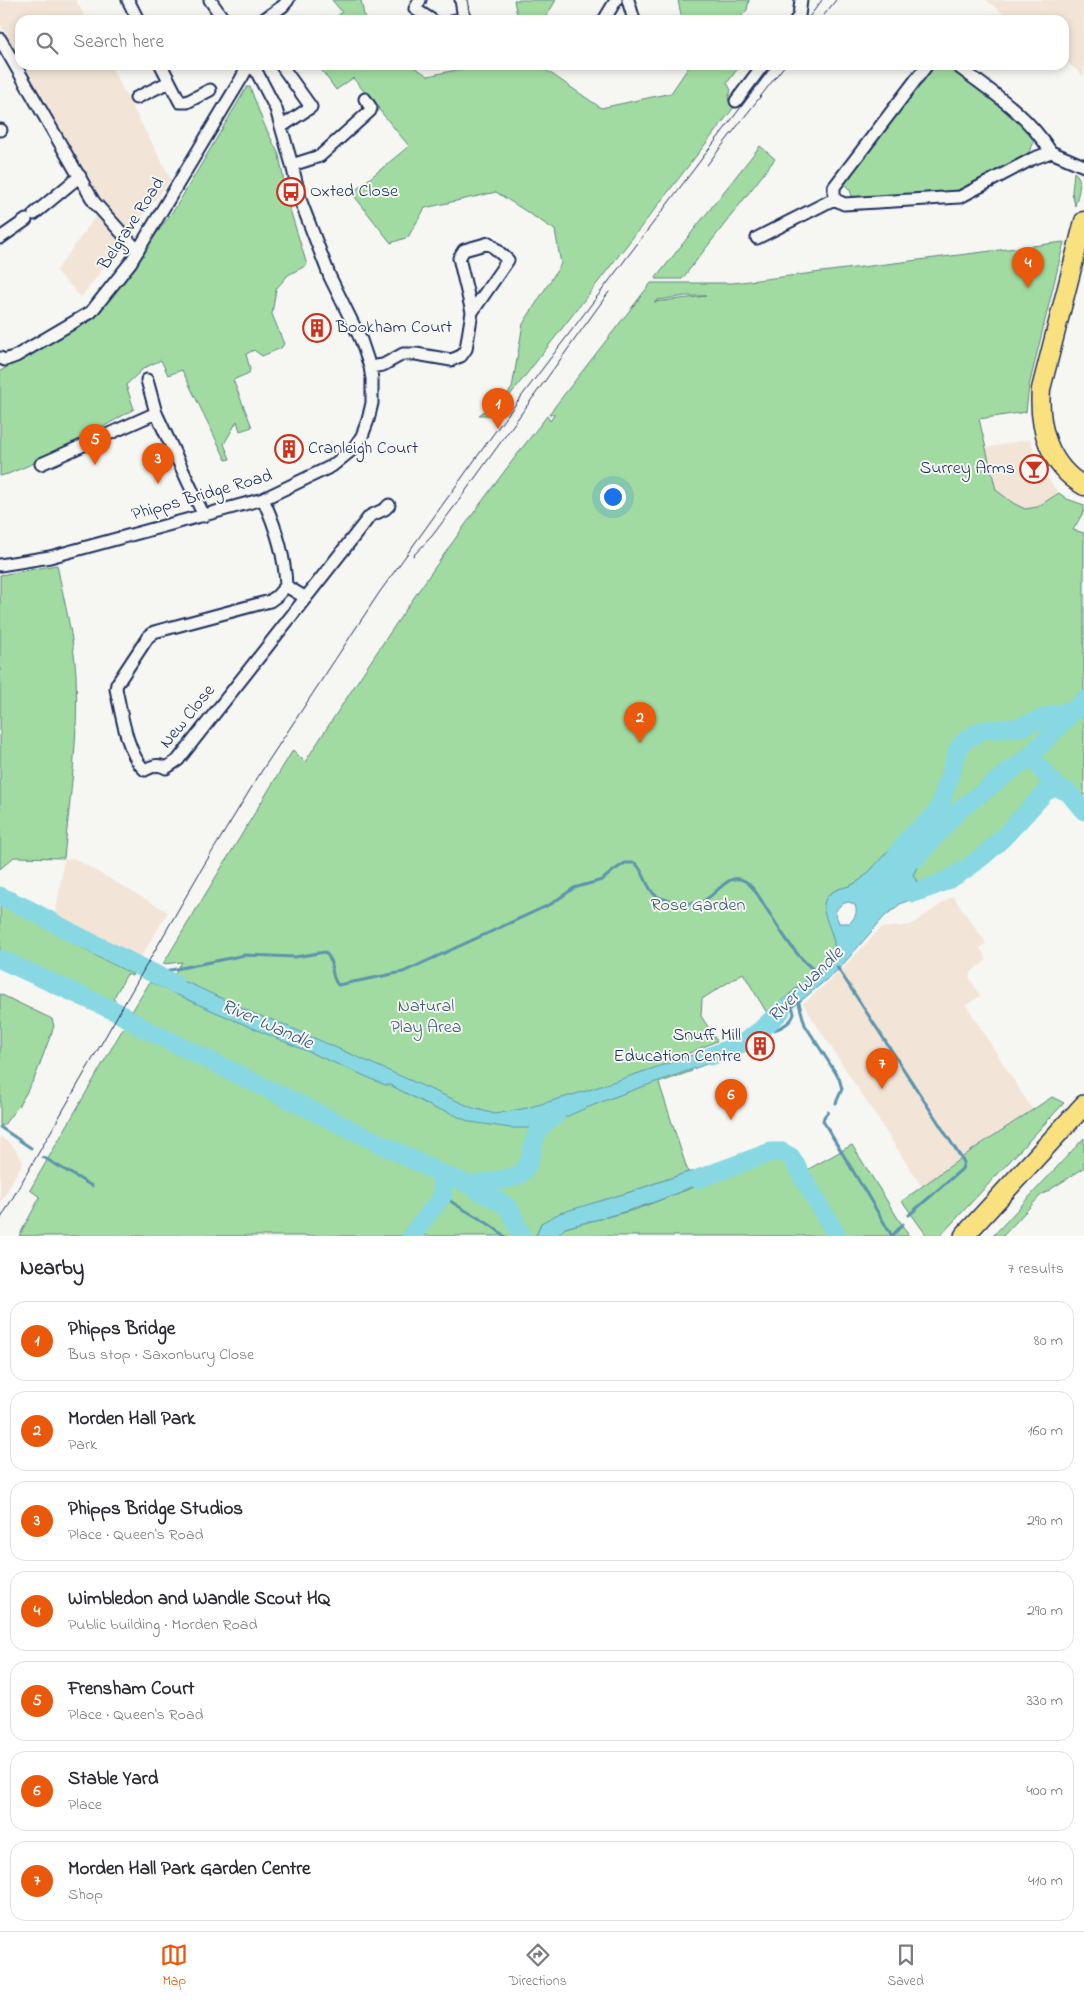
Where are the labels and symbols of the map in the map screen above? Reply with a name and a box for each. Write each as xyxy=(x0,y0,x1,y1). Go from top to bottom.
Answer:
street label: Belgrave Road xyxy=(92,173,173,277)
bus stop icon: Oxted Close xyxy=(276,177,306,207)
place label: Oxted Close xyxy=(310,179,399,205)
pin: 4 xyxy=(1012,247,1044,288)
building icon: Bookham Court xyxy=(302,313,332,343)
place label: Bookham Court xyxy=(335,315,452,341)
pin: 1 xyxy=(482,388,514,429)
pin: 5 xyxy=(79,424,111,465)
building icon: Cranleigh Court xyxy=(274,434,304,464)
place label: Cranleigh Court xyxy=(308,436,418,463)
pin: 3 xyxy=(142,443,174,484)
bar icon: Surrey Arms xyxy=(1019,454,1049,484)
place label: Surrey Arms xyxy=(920,456,1015,482)
street label: Phipps Bridge Road xyxy=(129,463,276,529)
your location xyxy=(600,484,626,510)
street label: New Close xyxy=(154,679,223,755)
pin: 2 xyxy=(624,702,656,743)
park label: Rose Garden xyxy=(651,893,745,919)
water label: River Wandle xyxy=(762,940,851,1029)
water label: River Wandle xyxy=(217,993,318,1058)
park label: Natural Play Area xyxy=(390,994,462,1041)
place label: Snuff Mill Education Centre xyxy=(613,1023,742,1070)
building icon: Snuff Mill Education Centre xyxy=(745,1031,775,1061)
pin: 7 xyxy=(866,1048,898,1089)
pin: 6 xyxy=(715,1079,747,1120)

